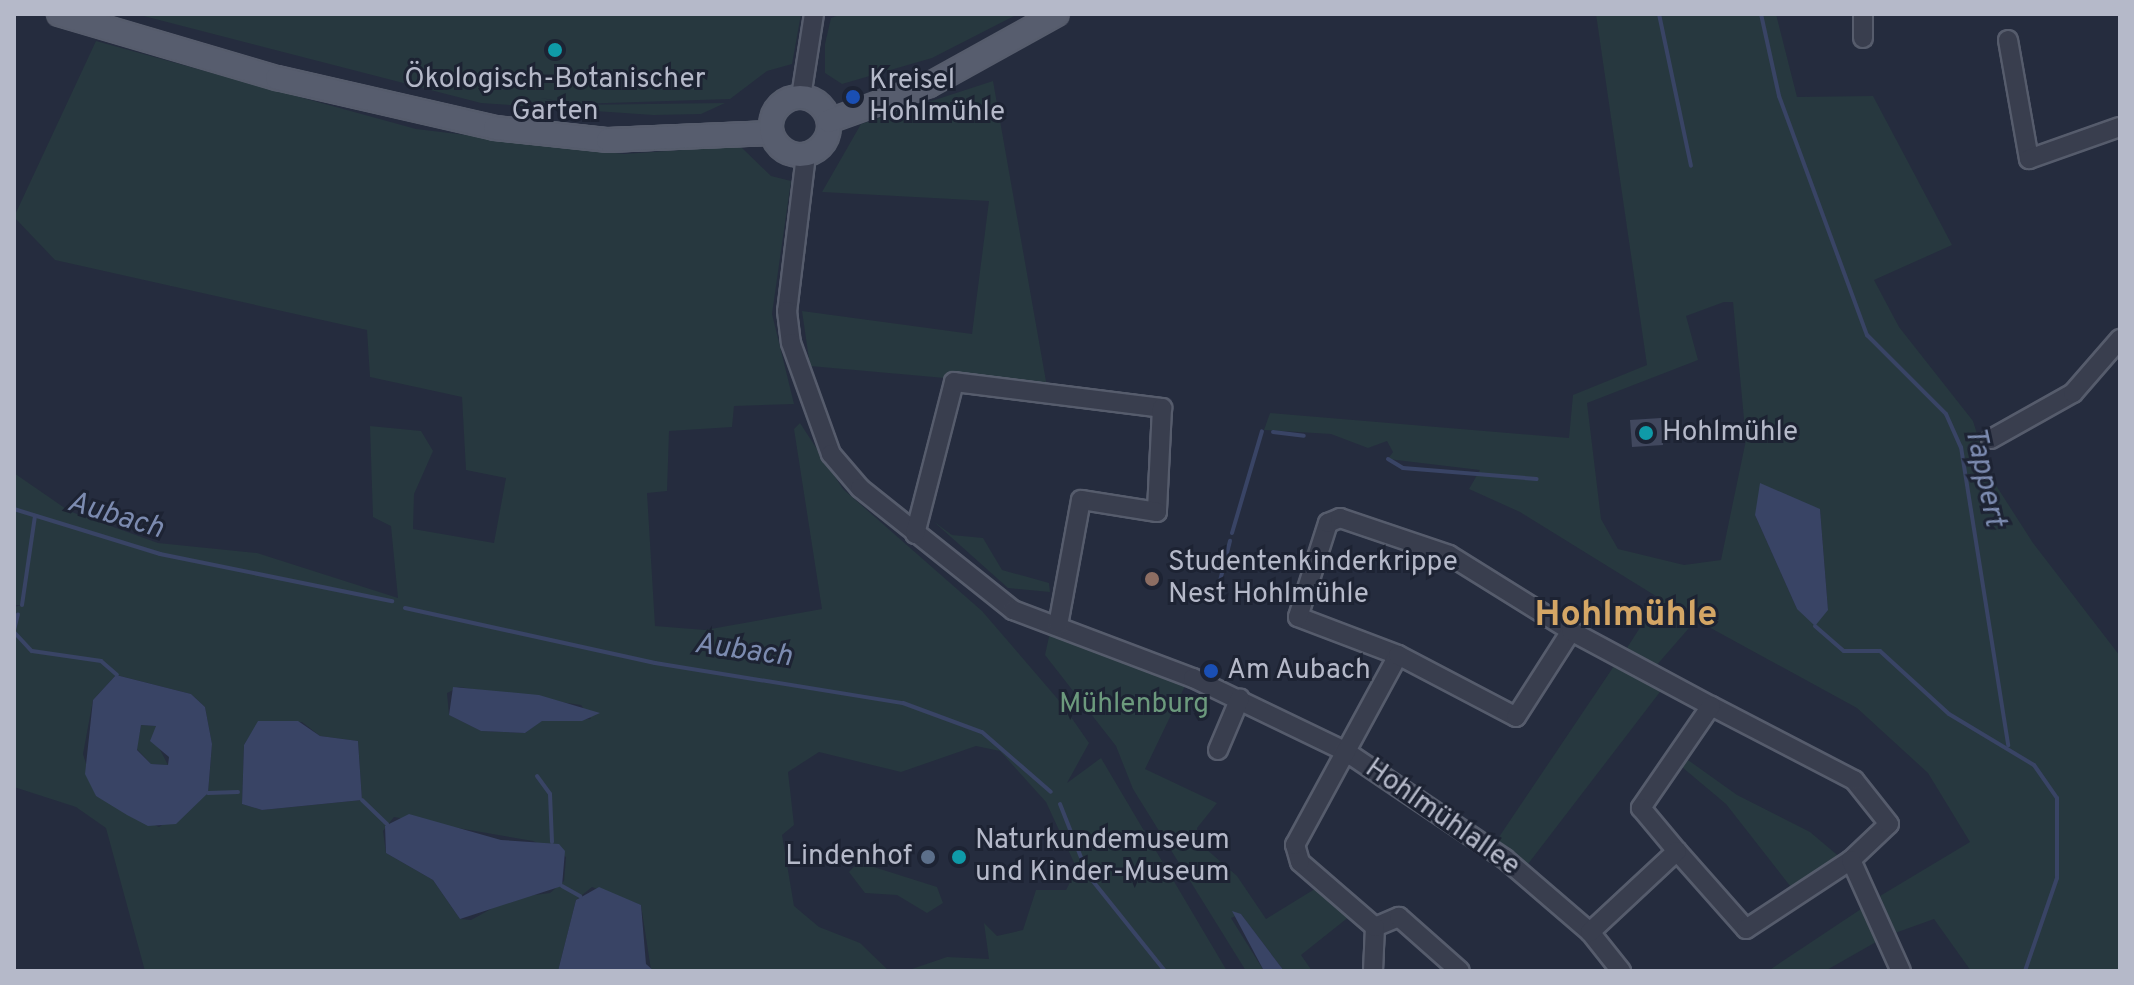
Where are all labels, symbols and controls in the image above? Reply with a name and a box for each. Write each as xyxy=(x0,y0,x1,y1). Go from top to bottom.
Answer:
marker: Ökologisch-Botanischer Garten xyxy=(546,41,564,59)
place label: Ökologisch-Botanischer Garten xyxy=(404,63,706,129)
place label: Kreisel Hohlmühle xyxy=(869,64,1005,130)
marker: Kreisel Hohlmühle xyxy=(844,88,862,106)
place label: Hohlmühle xyxy=(1662,416,1798,450)
marker: Hohlmühle xyxy=(1637,424,1655,442)
water label: Tappert xyxy=(1955,424,2011,530)
water label: Aubach xyxy=(63,485,167,549)
place label: Studentenkinderkrippe Nest Hohlmühle xyxy=(1168,546,1458,612)
marker: Studentenkinderkrippe Nest Hohlmühle xyxy=(1143,570,1161,588)
district label: Hohlmühle xyxy=(1535,595,1717,639)
water label: Aubach xyxy=(692,627,794,677)
place label: Am Aubach xyxy=(1227,654,1372,688)
marker: Am Aubach xyxy=(1202,662,1220,680)
park label: Mühlenburg xyxy=(1059,688,1209,722)
street label: Hohlmühlallee xyxy=(1358,752,1526,884)
place label: Naturkundemuseum und Kinder-Museum xyxy=(975,824,1230,890)
place label: Lindenhof xyxy=(785,840,912,874)
marker: Lindenhof xyxy=(919,848,937,866)
marker: Naturkundemuseum und Kinder-Museum xyxy=(950,848,968,866)

